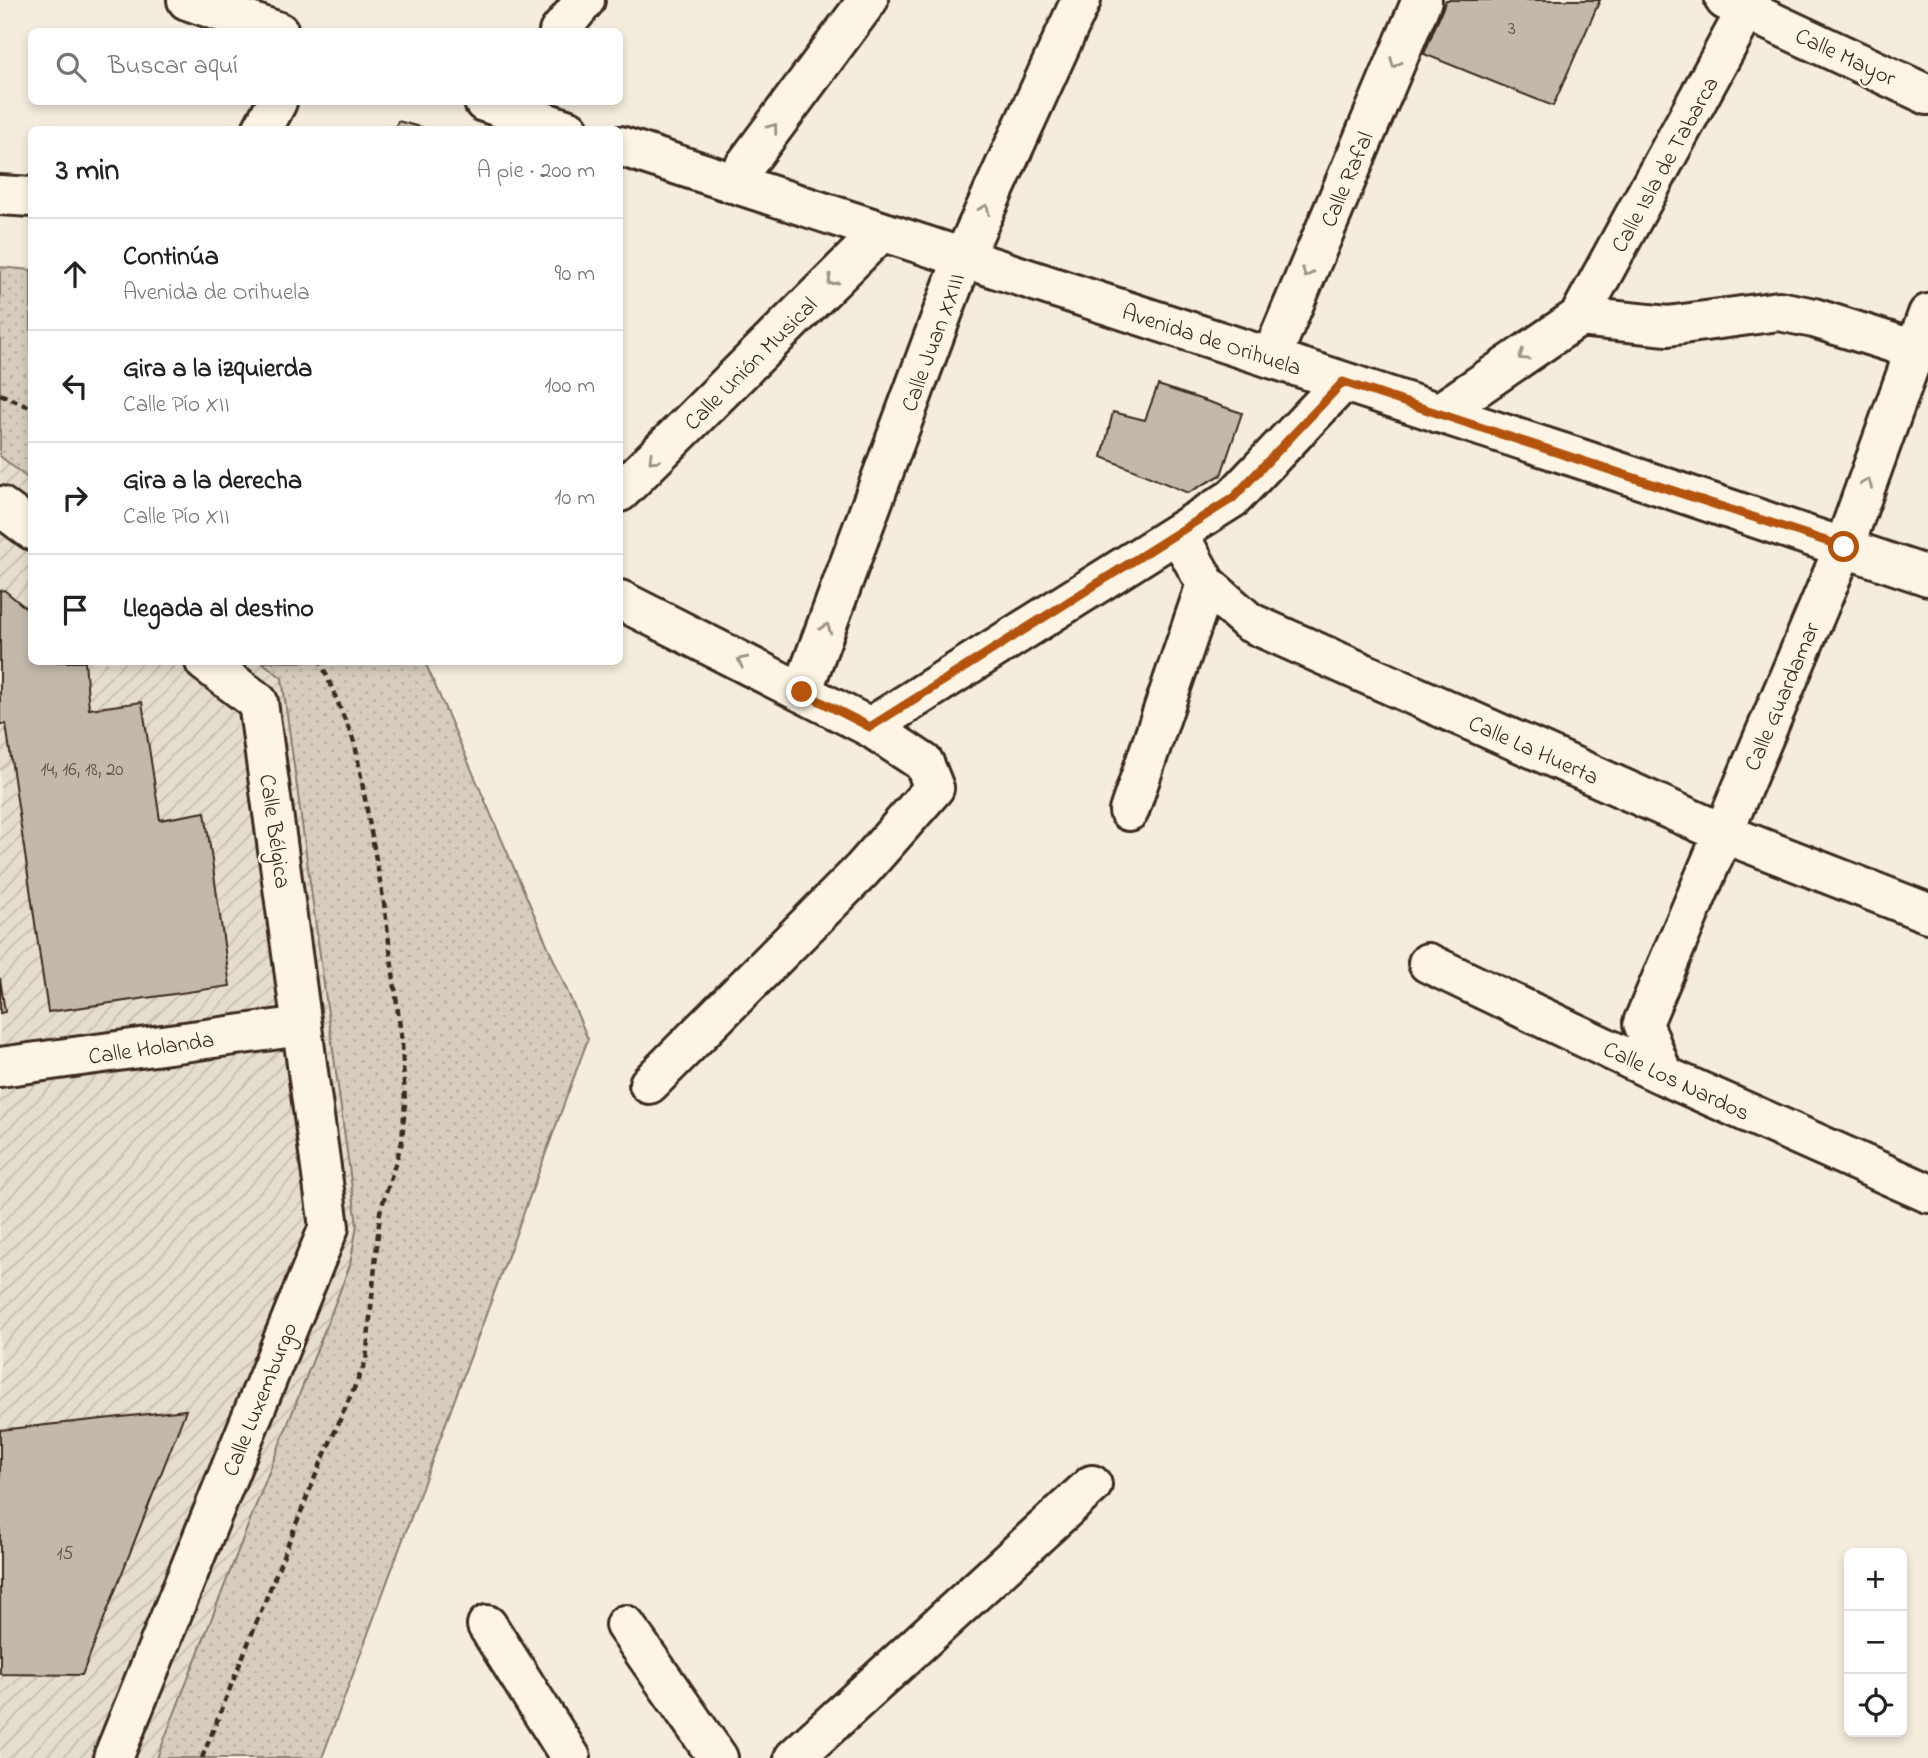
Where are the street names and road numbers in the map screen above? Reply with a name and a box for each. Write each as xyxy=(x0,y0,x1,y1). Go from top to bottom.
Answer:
street label: Calle Mayor xyxy=(1788,21,1902,98)
street label: Calle Isla de Tabarca xyxy=(1604,71,1728,259)
street label: Calle Rafal xyxy=(1313,127,1383,233)
street label: Calle Juan XXIII xyxy=(894,269,975,417)
street label: Calle Unión Musical xyxy=(677,290,826,439)
street label: Avenida de Orihuela xyxy=(1117,297,1305,386)
street label: Calle Guardamar xyxy=(1737,617,1830,776)
street label: Calle La Huerta xyxy=(1463,708,1603,795)
street label: Calle Bélgica xyxy=(248,772,298,891)
street label: Calle Holanda xyxy=(86,1024,216,1075)
street label: Calle Los Nardos xyxy=(1597,1034,1755,1131)
street label: Calle Luxemburgo xyxy=(215,1318,308,1482)

